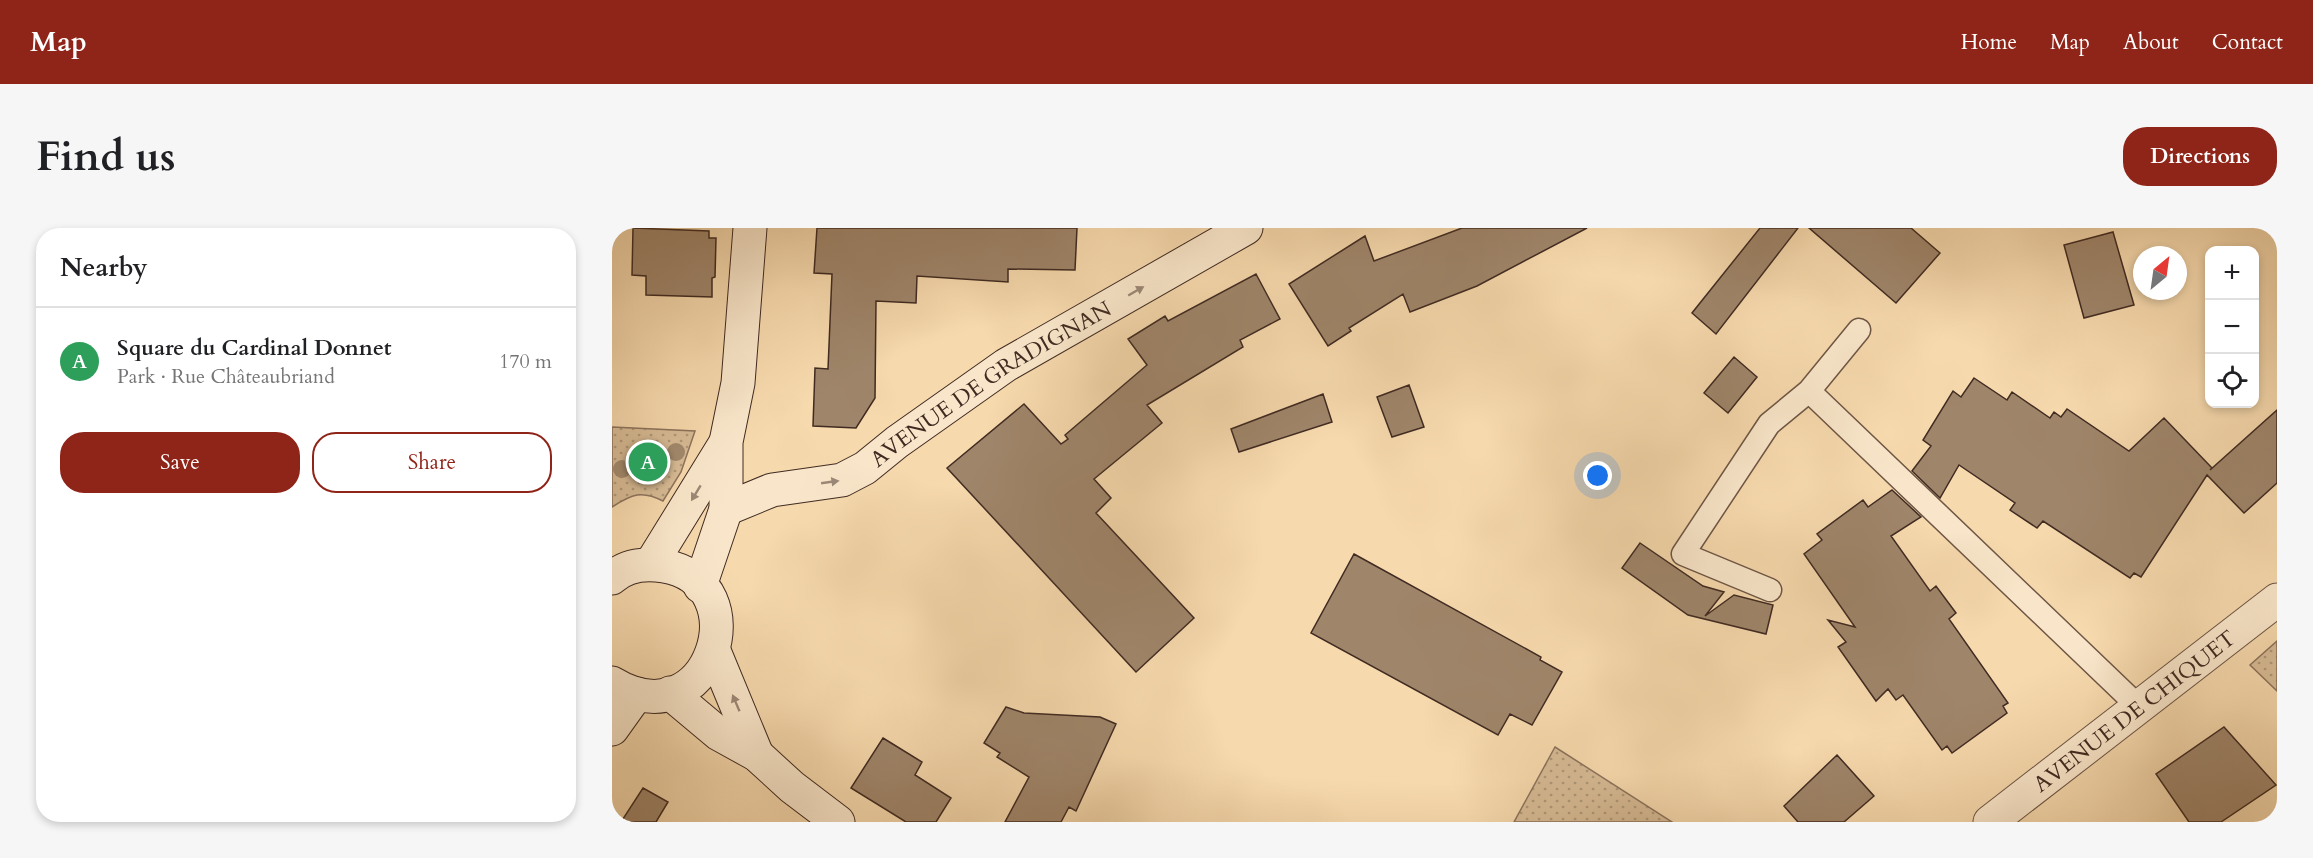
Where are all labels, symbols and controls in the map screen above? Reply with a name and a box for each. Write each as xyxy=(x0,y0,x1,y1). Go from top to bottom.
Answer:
text: Map xyxy=(30,23,87,61)
text: Home xyxy=(1961,28,2017,57)
text: Map xyxy=(2050,28,2090,57)
text: About xyxy=(2123,28,2179,57)
text: Contact xyxy=(2212,28,2283,57)
button: Directions xyxy=(2123,127,2277,186)
text: Find us xyxy=(36,128,176,185)
north arrow xyxy=(2133,246,2187,300)
map controls xyxy=(2205,246,2259,408)
button: + xyxy=(2205,246,2259,300)
text: Nearby xyxy=(60,250,148,285)
one-way arrow xyxy=(1128,286,1145,296)
street label: AVENUE DE GRADIGNAN xyxy=(864,294,1117,474)
button: − xyxy=(2205,300,2259,354)
text: Square du Cardinal Donnet xyxy=(117,333,392,363)
text: A xyxy=(72,348,87,375)
text: 170 m xyxy=(499,348,552,375)
button: locate xyxy=(2205,354,2259,408)
text: Park · Rue Châteaubriand xyxy=(117,363,335,390)
button: Save xyxy=(60,432,300,493)
button: Share xyxy=(312,432,552,493)
pin: A xyxy=(628,440,668,484)
your location xyxy=(1583,461,1612,490)
one-way arrow xyxy=(820,478,839,487)
one-way arrow xyxy=(691,485,702,501)
street label: AVENUE DE CHIQUET xyxy=(2027,624,2242,799)
one-way arrow xyxy=(731,693,741,711)

